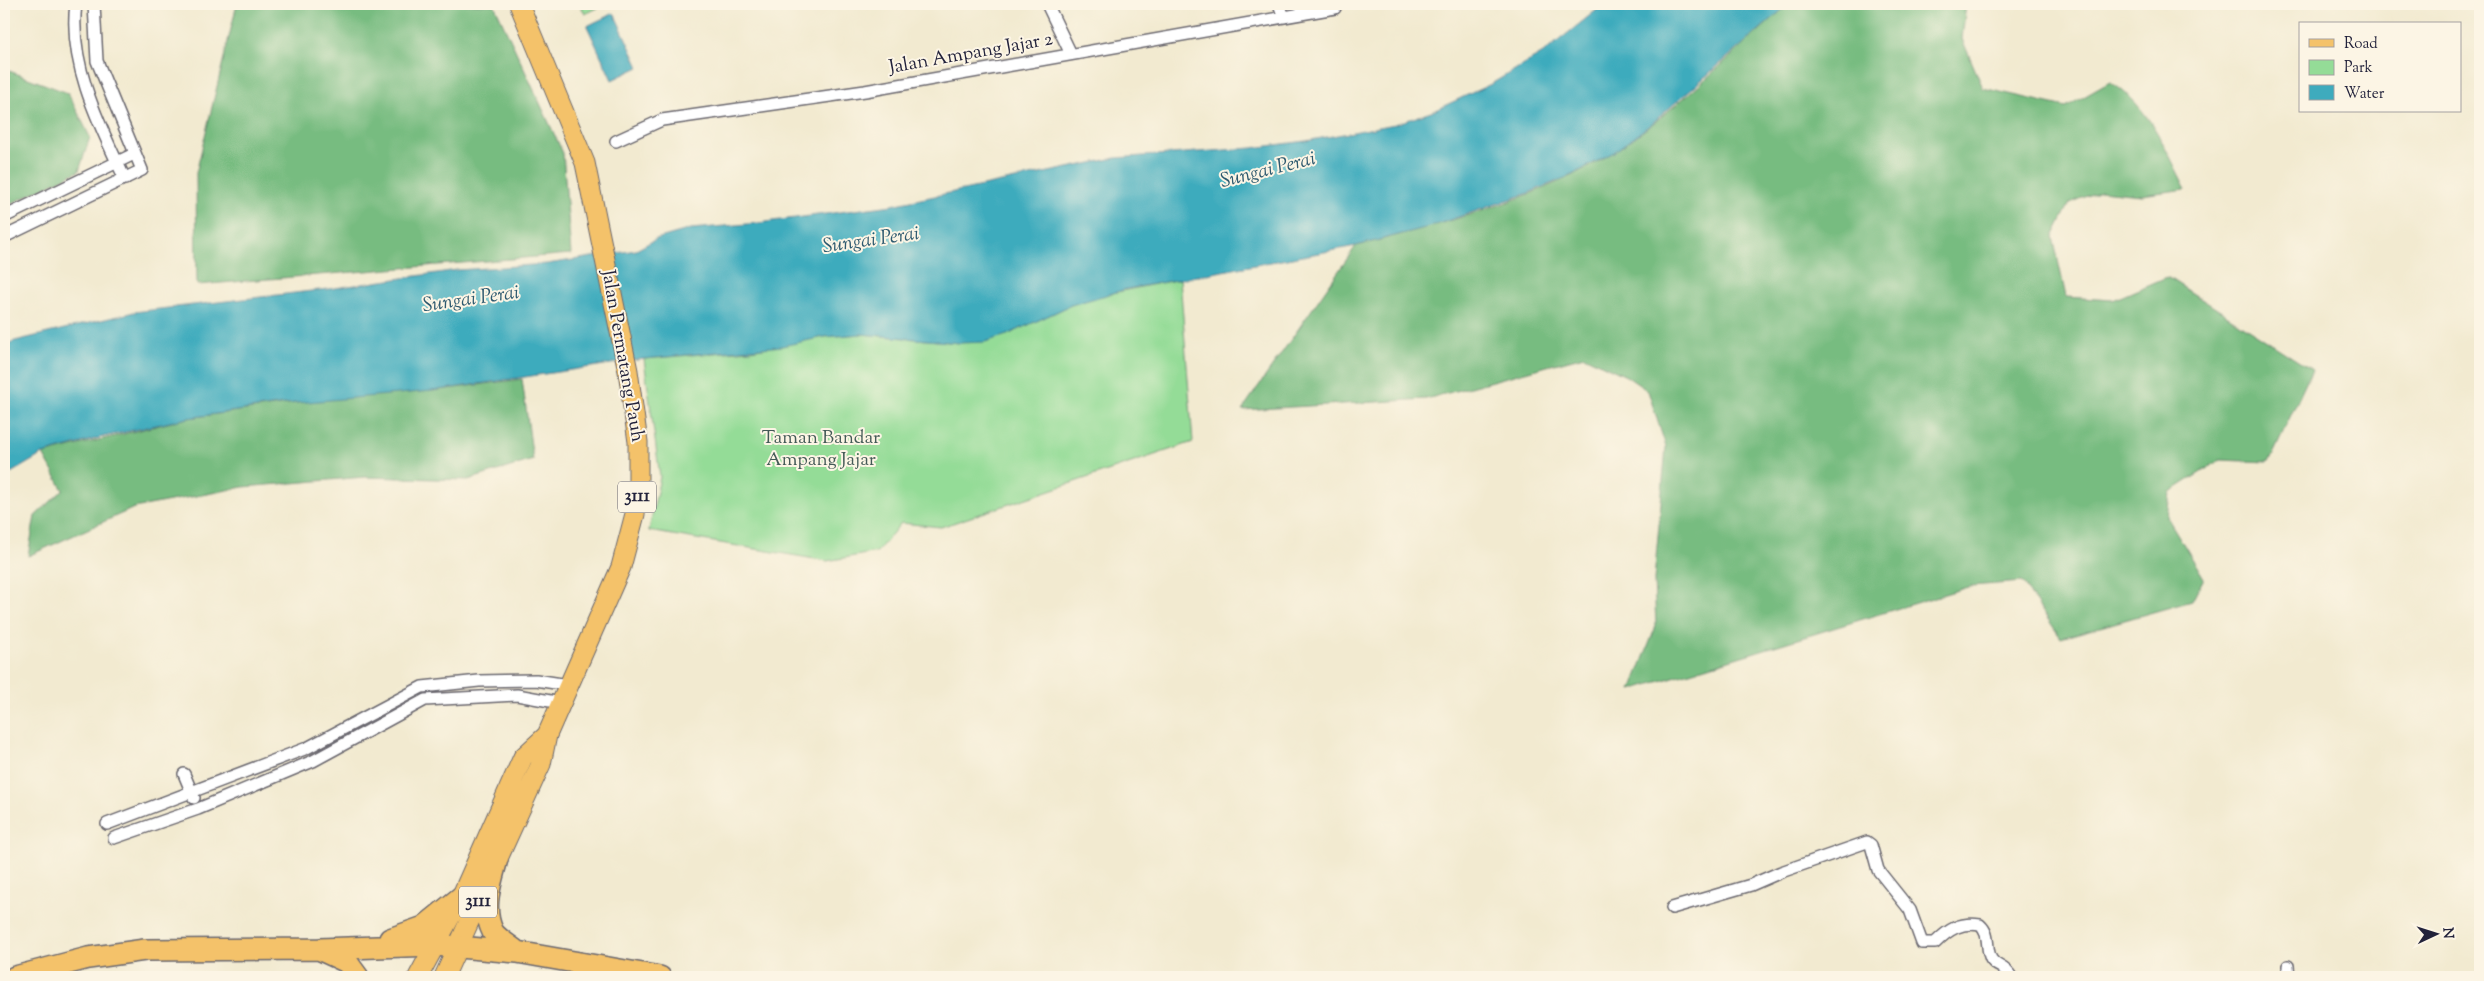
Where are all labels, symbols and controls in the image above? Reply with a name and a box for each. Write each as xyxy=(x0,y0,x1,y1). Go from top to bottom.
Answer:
legend xyxy=(2299,22,2462,112)
street label: Jalan Ampang Jajar 2 xyxy=(886,26,1055,82)
text: Road xyxy=(2344,34,2378,55)
text: Park xyxy=(2344,58,2373,79)
text: Water xyxy=(2344,84,2385,105)
water label: Sungai Perai xyxy=(1217,145,1319,197)
water label: Sungai Perai xyxy=(821,220,921,262)
street label: Jalan Permatang Pauh xyxy=(593,267,650,444)
water label: Sungai Perai xyxy=(421,279,521,321)
park label: Taman Bandar Ampang Jajar xyxy=(762,425,880,474)
road number: 3111 xyxy=(618,482,656,512)
road number: 3111 xyxy=(459,886,497,918)
north arrow xyxy=(2412,908,2462,958)
text: N xyxy=(2437,927,2457,940)

